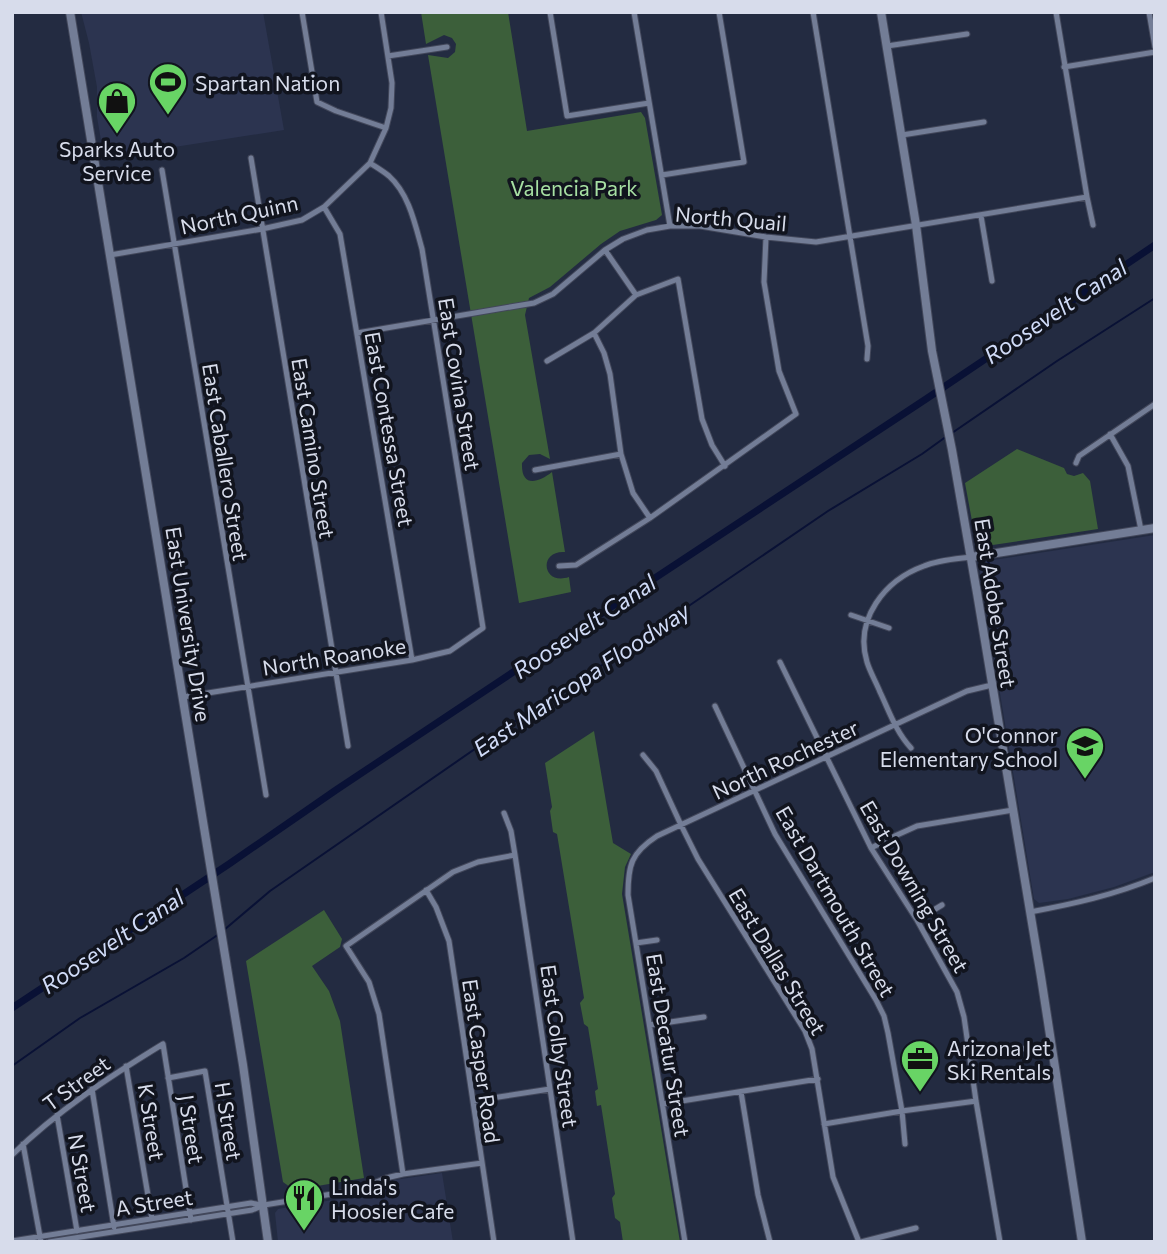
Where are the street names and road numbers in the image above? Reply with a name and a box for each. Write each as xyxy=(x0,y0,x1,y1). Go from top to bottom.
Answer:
street label: North Quinn xyxy=(178,189,300,239)
street label: North Quail xyxy=(674,201,788,235)
street label: East Covina Street xyxy=(434,296,486,472)
street label: East Contessa Street xyxy=(361,330,419,528)
street label: East Camino Street xyxy=(287,356,341,540)
street label: East Caballero Street xyxy=(198,361,254,563)
street label: East Adobe Street xyxy=(970,517,1022,689)
street label: East University Drive xyxy=(161,525,217,723)
street label: North Roanoke xyxy=(260,632,408,680)
street label: North Rochester xyxy=(708,714,862,804)
street label: East Downing Street xyxy=(856,796,974,976)
street label: East Dartmouth Street xyxy=(771,801,901,1001)
street label: East Dallas Street xyxy=(724,883,832,1039)
street label: East Decatur Street xyxy=(642,951,696,1139)
street label: East Colby Street xyxy=(536,963,584,1129)
street label: East Casper Road xyxy=(458,977,506,1145)
street label: T Street xyxy=(38,1050,114,1116)
street label: H Street xyxy=(210,1080,248,1162)
street label: K Street xyxy=(134,1082,170,1162)
street label: J Street xyxy=(174,1093,210,1165)
street label: N Street xyxy=(64,1132,102,1214)
street label: A Street xyxy=(114,1184,194,1220)

